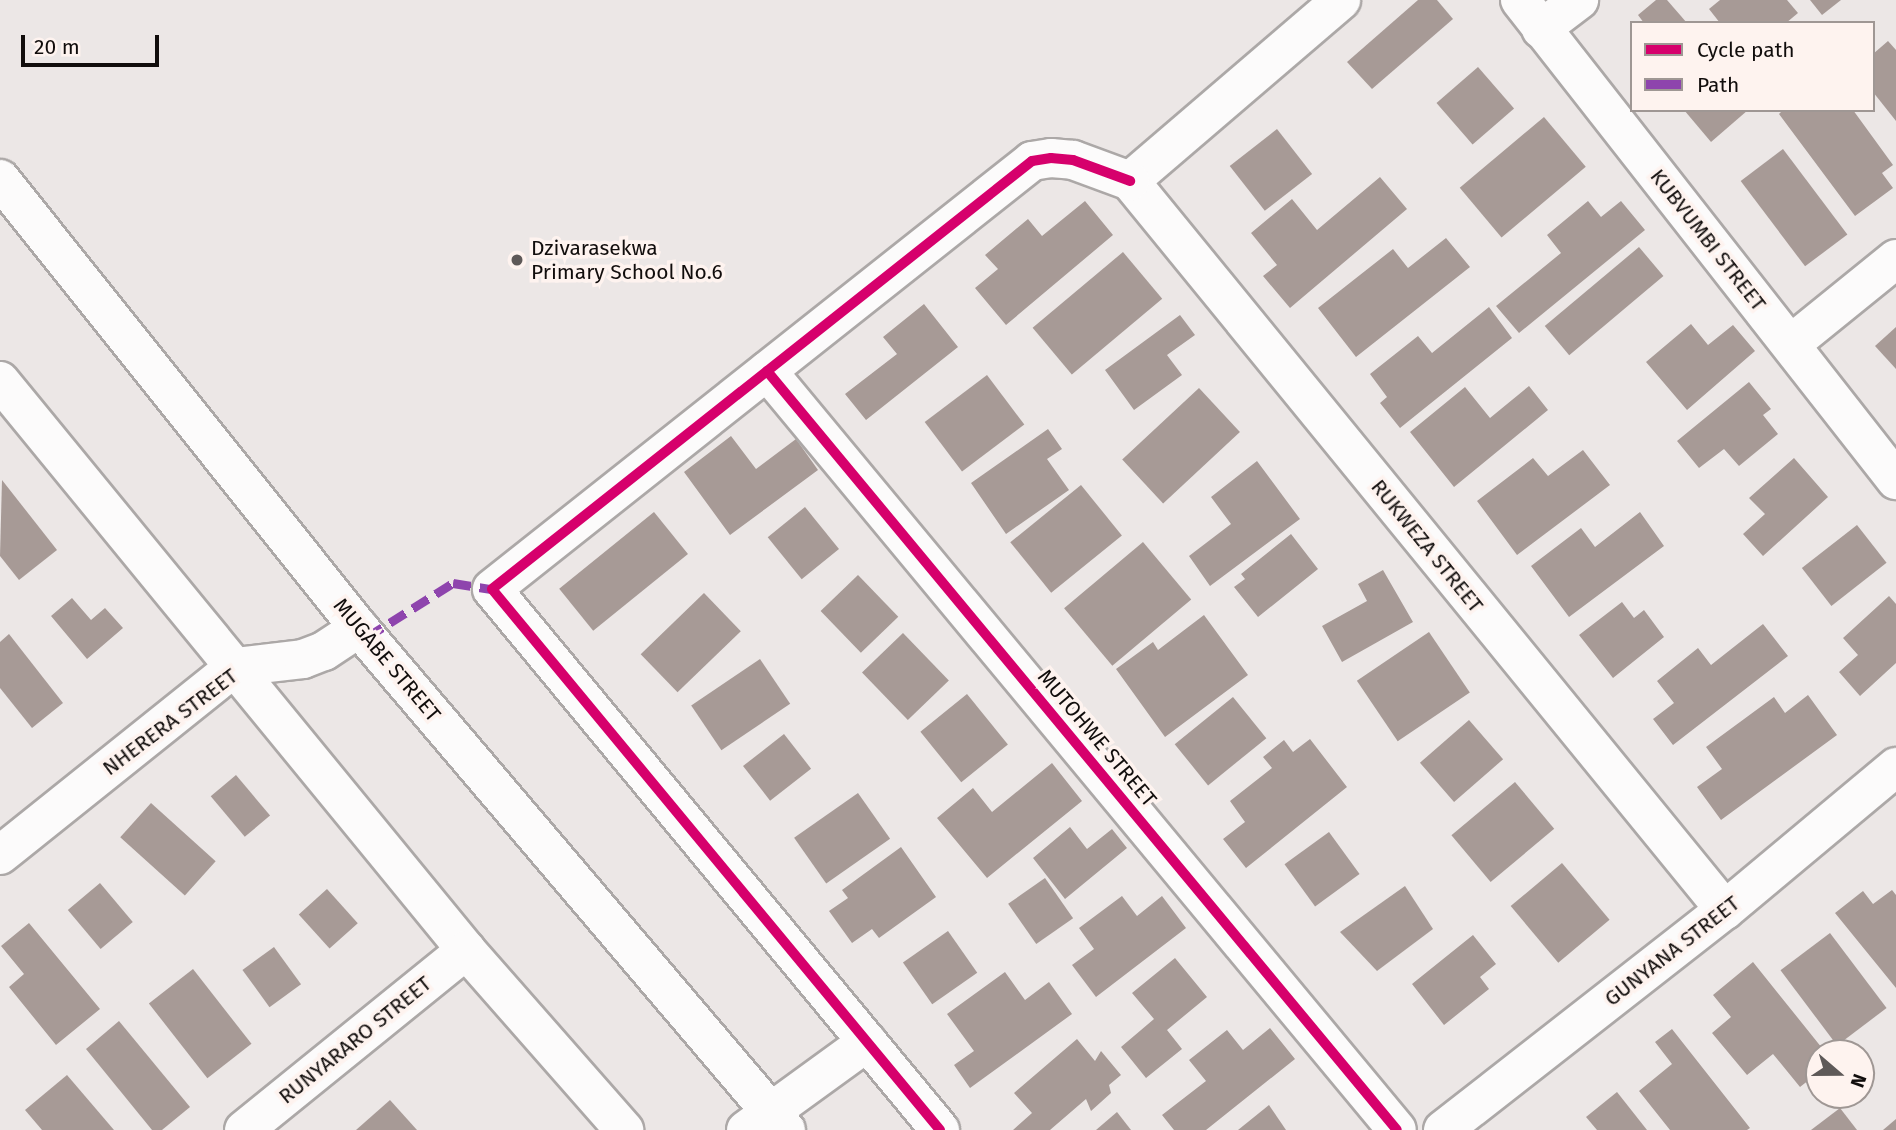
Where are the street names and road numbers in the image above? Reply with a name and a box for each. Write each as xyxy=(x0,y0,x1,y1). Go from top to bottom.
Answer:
street label: KUBVUMBI STREET xyxy=(1645,164,1771,316)
street label: RUKWEZA STREET xyxy=(1366,474,1488,618)
street label: MUGABE STREET xyxy=(328,593,446,727)
street label: NHERERA STREET xyxy=(98,663,242,781)
street label: MUTOHWE STREET xyxy=(1032,664,1162,812)
street label: GUNYANA STREET xyxy=(1600,891,1744,1011)
street label: RUNYARARO STREET xyxy=(274,971,436,1109)

